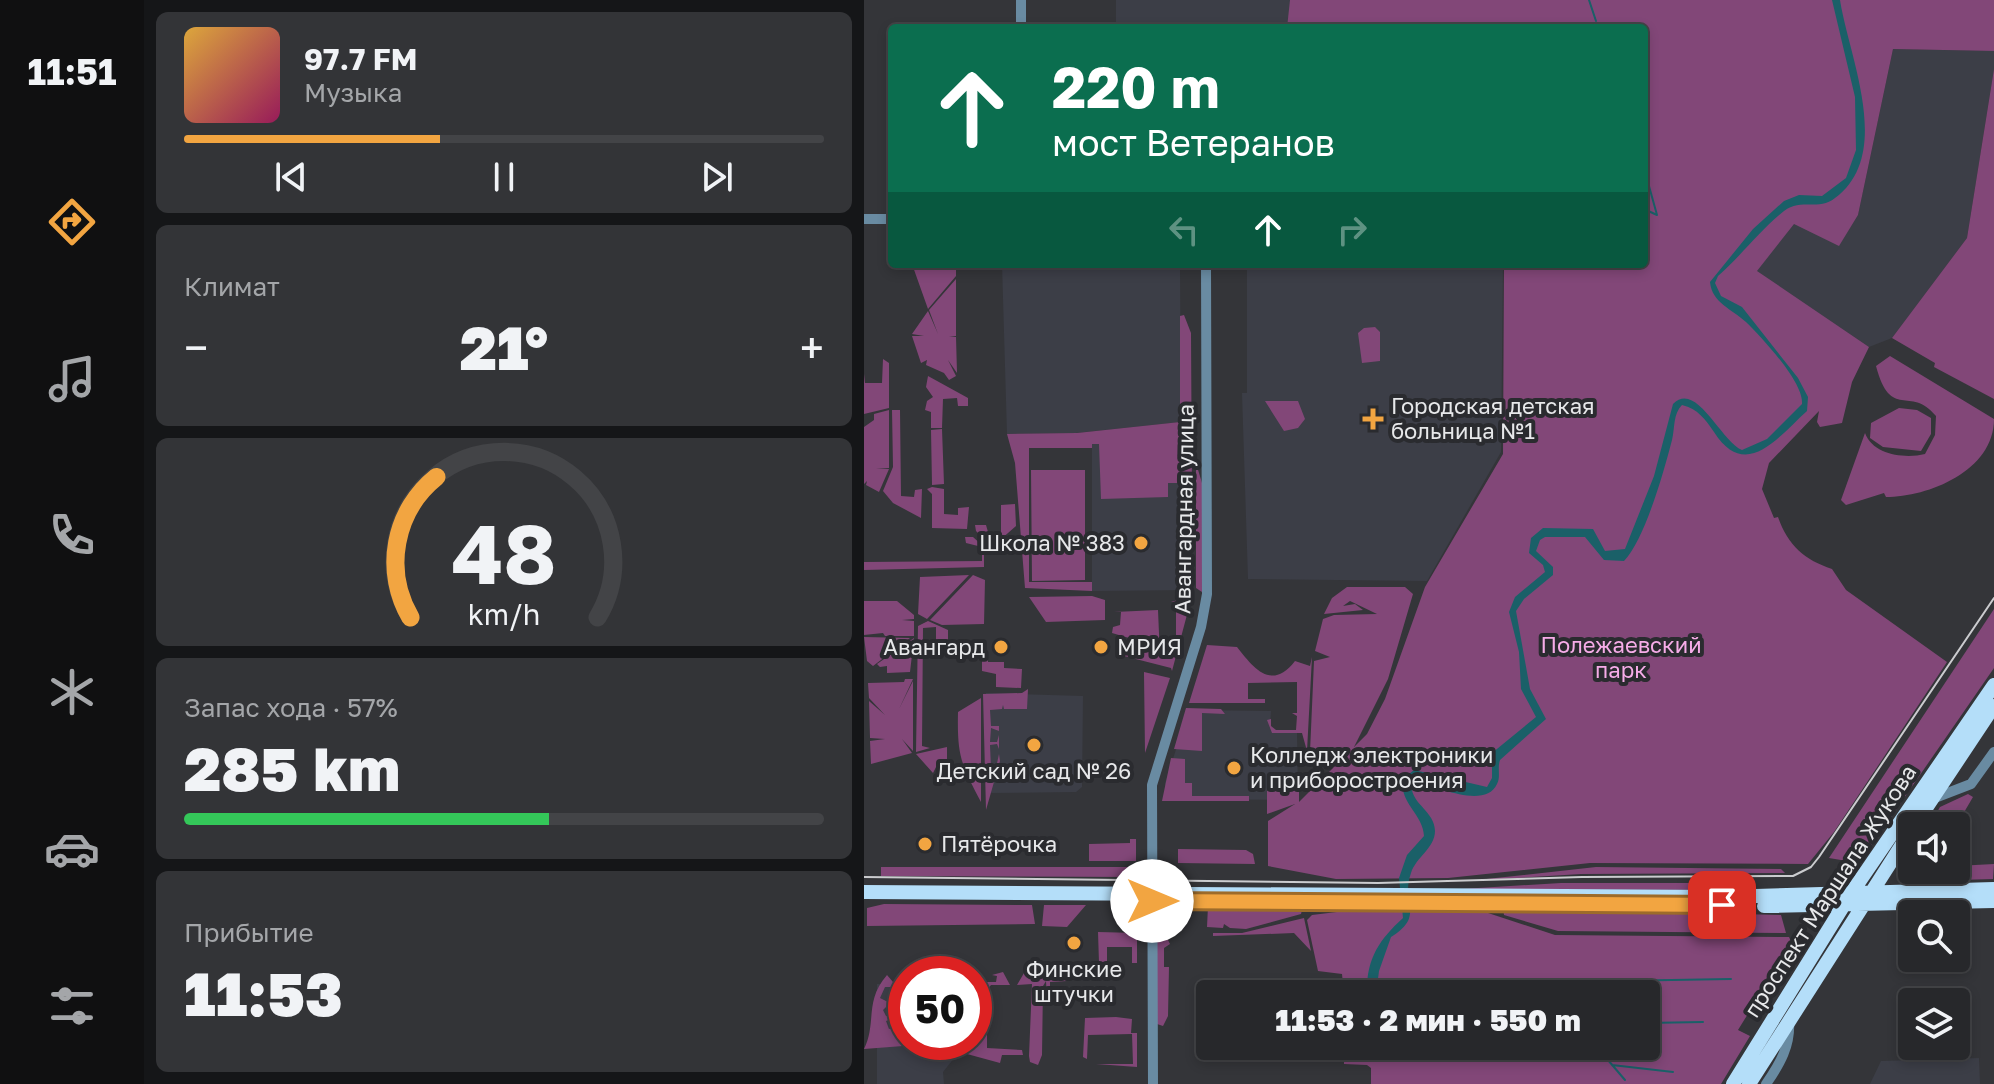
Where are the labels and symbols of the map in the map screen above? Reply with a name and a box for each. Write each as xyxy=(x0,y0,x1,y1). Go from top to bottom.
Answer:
place label: Городская детская больница №1 xyxy=(1391,392,1595,444)
street label: Авангардная улица xyxy=(1168,404,1199,614)
marker: Городская детская больница №1 xyxy=(1362,408,1384,430)
place label: Школа № 383 xyxy=(979,529,1125,556)
marker: Школа № 383 xyxy=(1132,534,1150,552)
park label: Полежаевский парк xyxy=(1540,631,1702,683)
place label: Авангард xyxy=(883,633,985,660)
place label: МРИЯ xyxy=(1117,633,1182,660)
marker: Авангард xyxy=(992,638,1010,656)
marker: МРИЯ xyxy=(1092,638,1110,656)
marker: Детский сад № 26 xyxy=(1025,736,1043,754)
place label: Колледж электроники и приборостроения xyxy=(1250,741,1493,793)
place label: Детский сад № 26 xyxy=(937,757,1131,784)
marker: Колледж электроники и приборостроения xyxy=(1225,759,1243,777)
street label: проспект Маршала Жукова xyxy=(1738,759,1921,1022)
place label: Пятёрочка xyxy=(941,830,1057,857)
marker: Пятёрочка xyxy=(916,835,934,853)
position arrow xyxy=(1110,859,1194,943)
pin xyxy=(1688,871,1756,939)
marker: Финские штучки xyxy=(1065,934,1083,952)
place label: Финские штучки xyxy=(1026,955,1122,1007)
speed limit sign: 50 xyxy=(888,956,992,1060)

